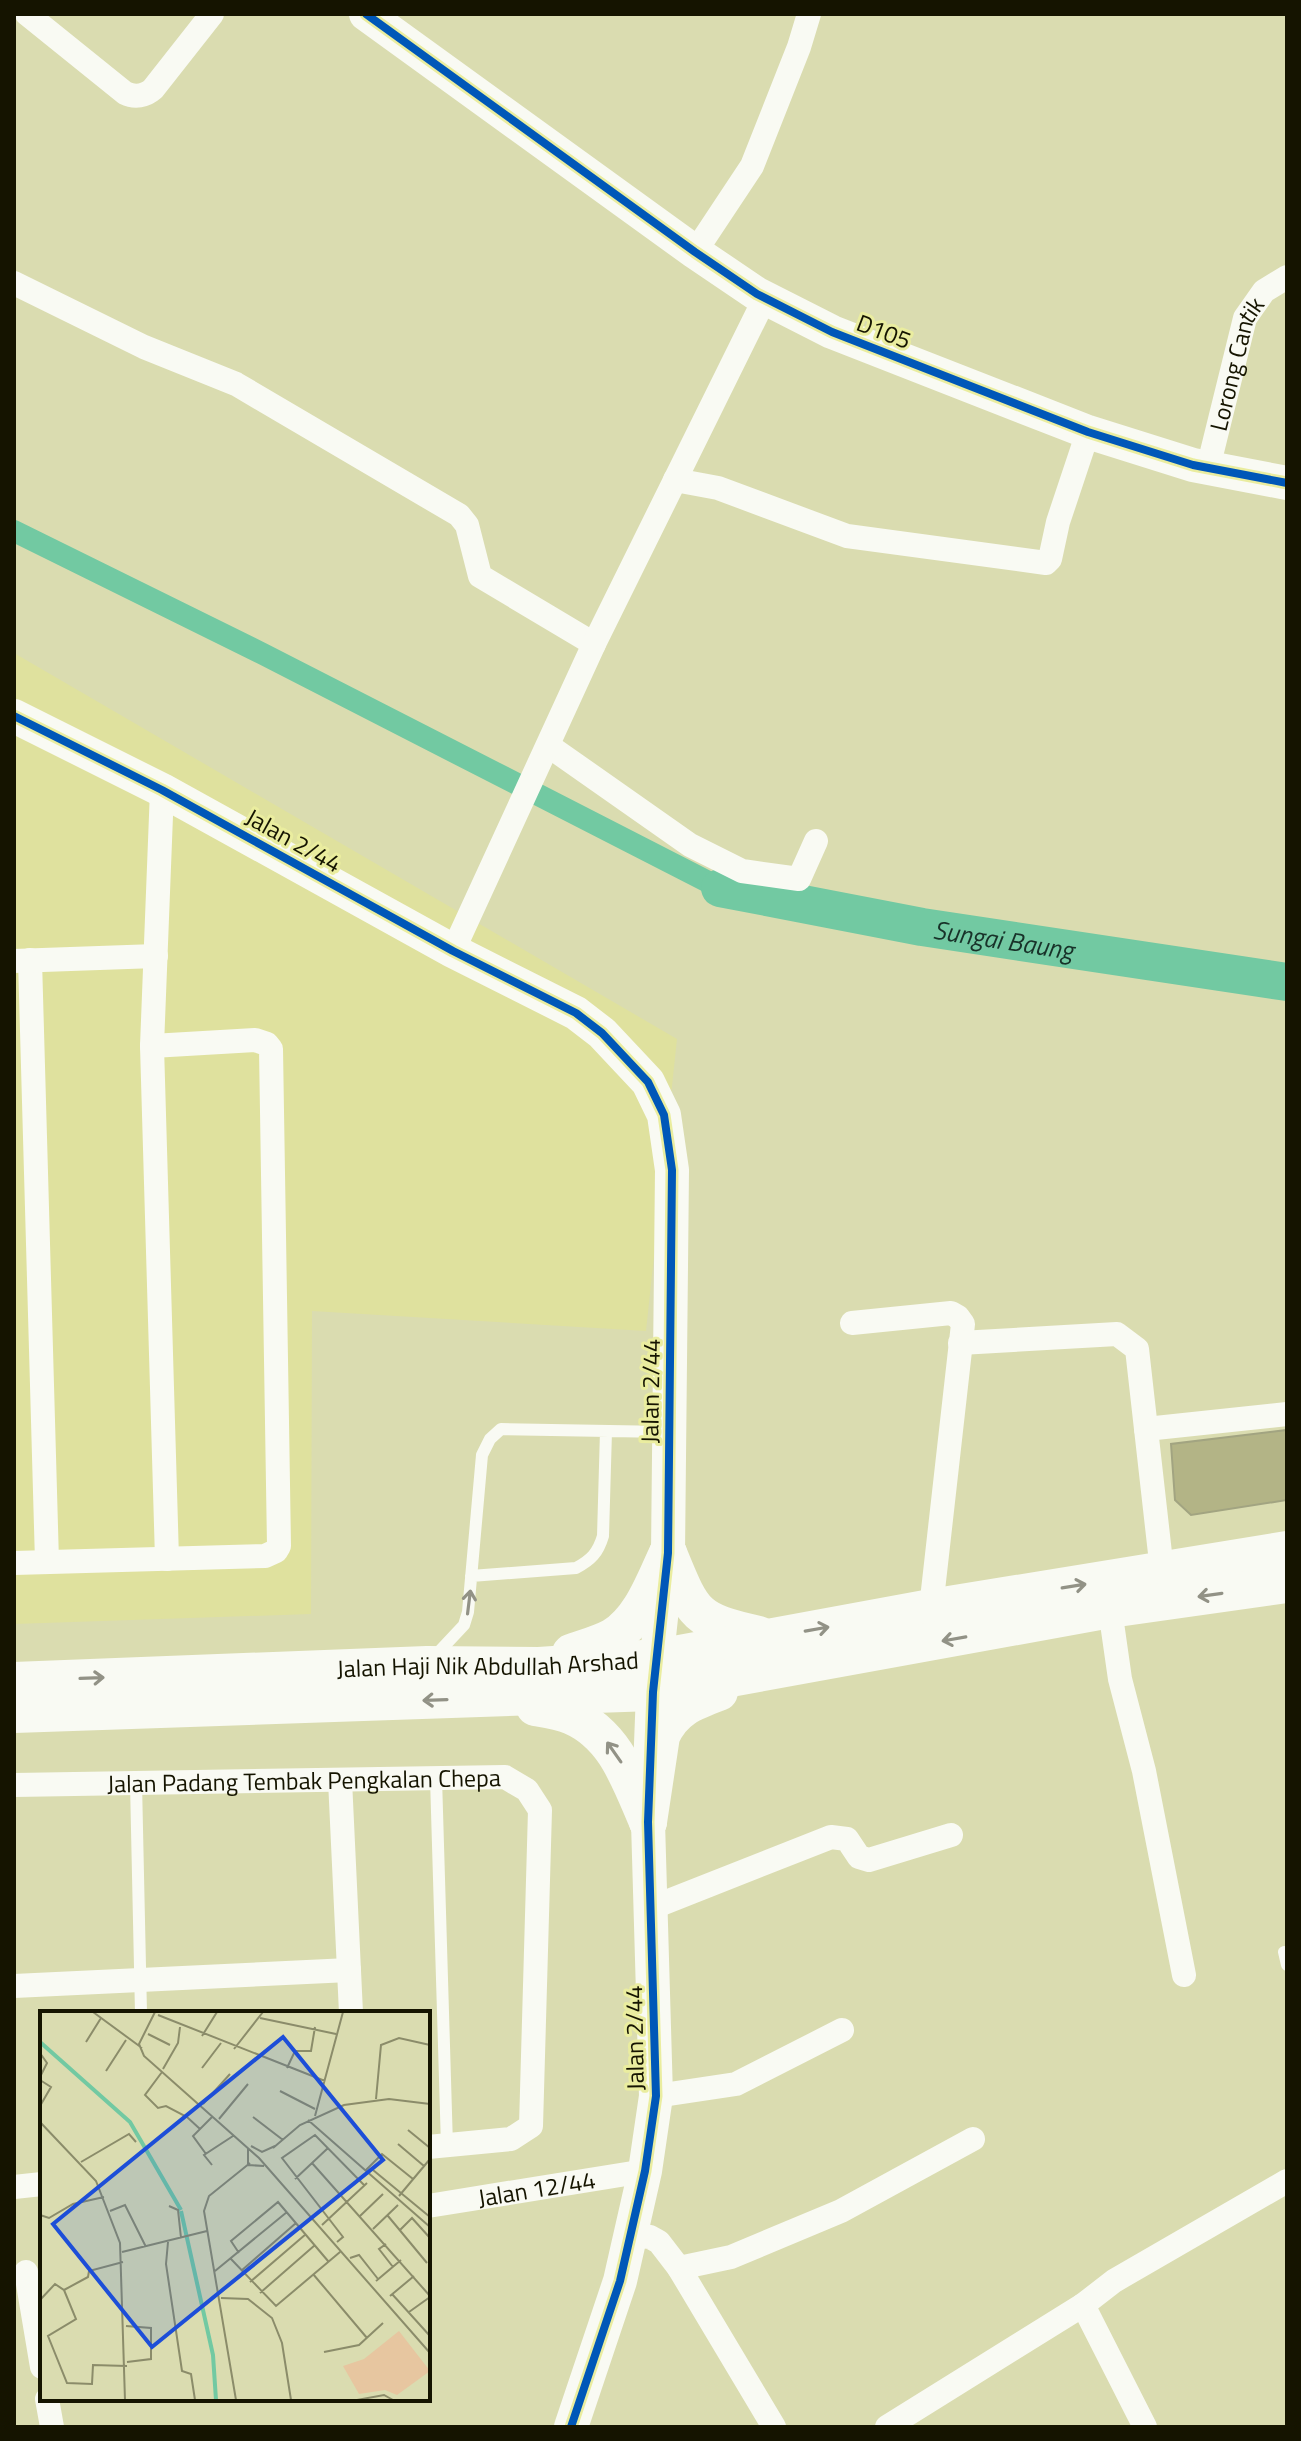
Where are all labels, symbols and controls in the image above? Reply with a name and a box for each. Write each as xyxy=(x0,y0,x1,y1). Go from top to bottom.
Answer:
street label: Lorong Cantik xyxy=(1200,289,1273,435)
street label: D105 xyxy=(851,304,917,358)
street label: Jalan 2/44 xyxy=(239,799,349,881)
water label: Sungai Baung xyxy=(931,909,1079,969)
street label: Jalan 2/44 xyxy=(631,1338,669,1444)
one-way arrow xyxy=(1060,1577,1086,1592)
one-way arrow xyxy=(1198,1588,1223,1603)
one-way arrow xyxy=(461,1590,476,1616)
one-way arrow xyxy=(804,1620,829,1635)
one-way arrow xyxy=(941,1632,967,1647)
street label: Jalan Haji Nik Abdullah Arshad xyxy=(336,1641,640,1686)
one-way arrow xyxy=(78,1670,105,1685)
one-way arrow xyxy=(422,1692,449,1708)
one-way arrow xyxy=(606,1742,623,1763)
street label: Jalan Padang Tembak Pengkalan Chepa xyxy=(107,1759,501,1801)
street label: Jalan 2/44 xyxy=(615,1985,653,2091)
inset map xyxy=(40,2011,430,2401)
street label: Jalan 12/44 xyxy=(475,2161,598,2216)

